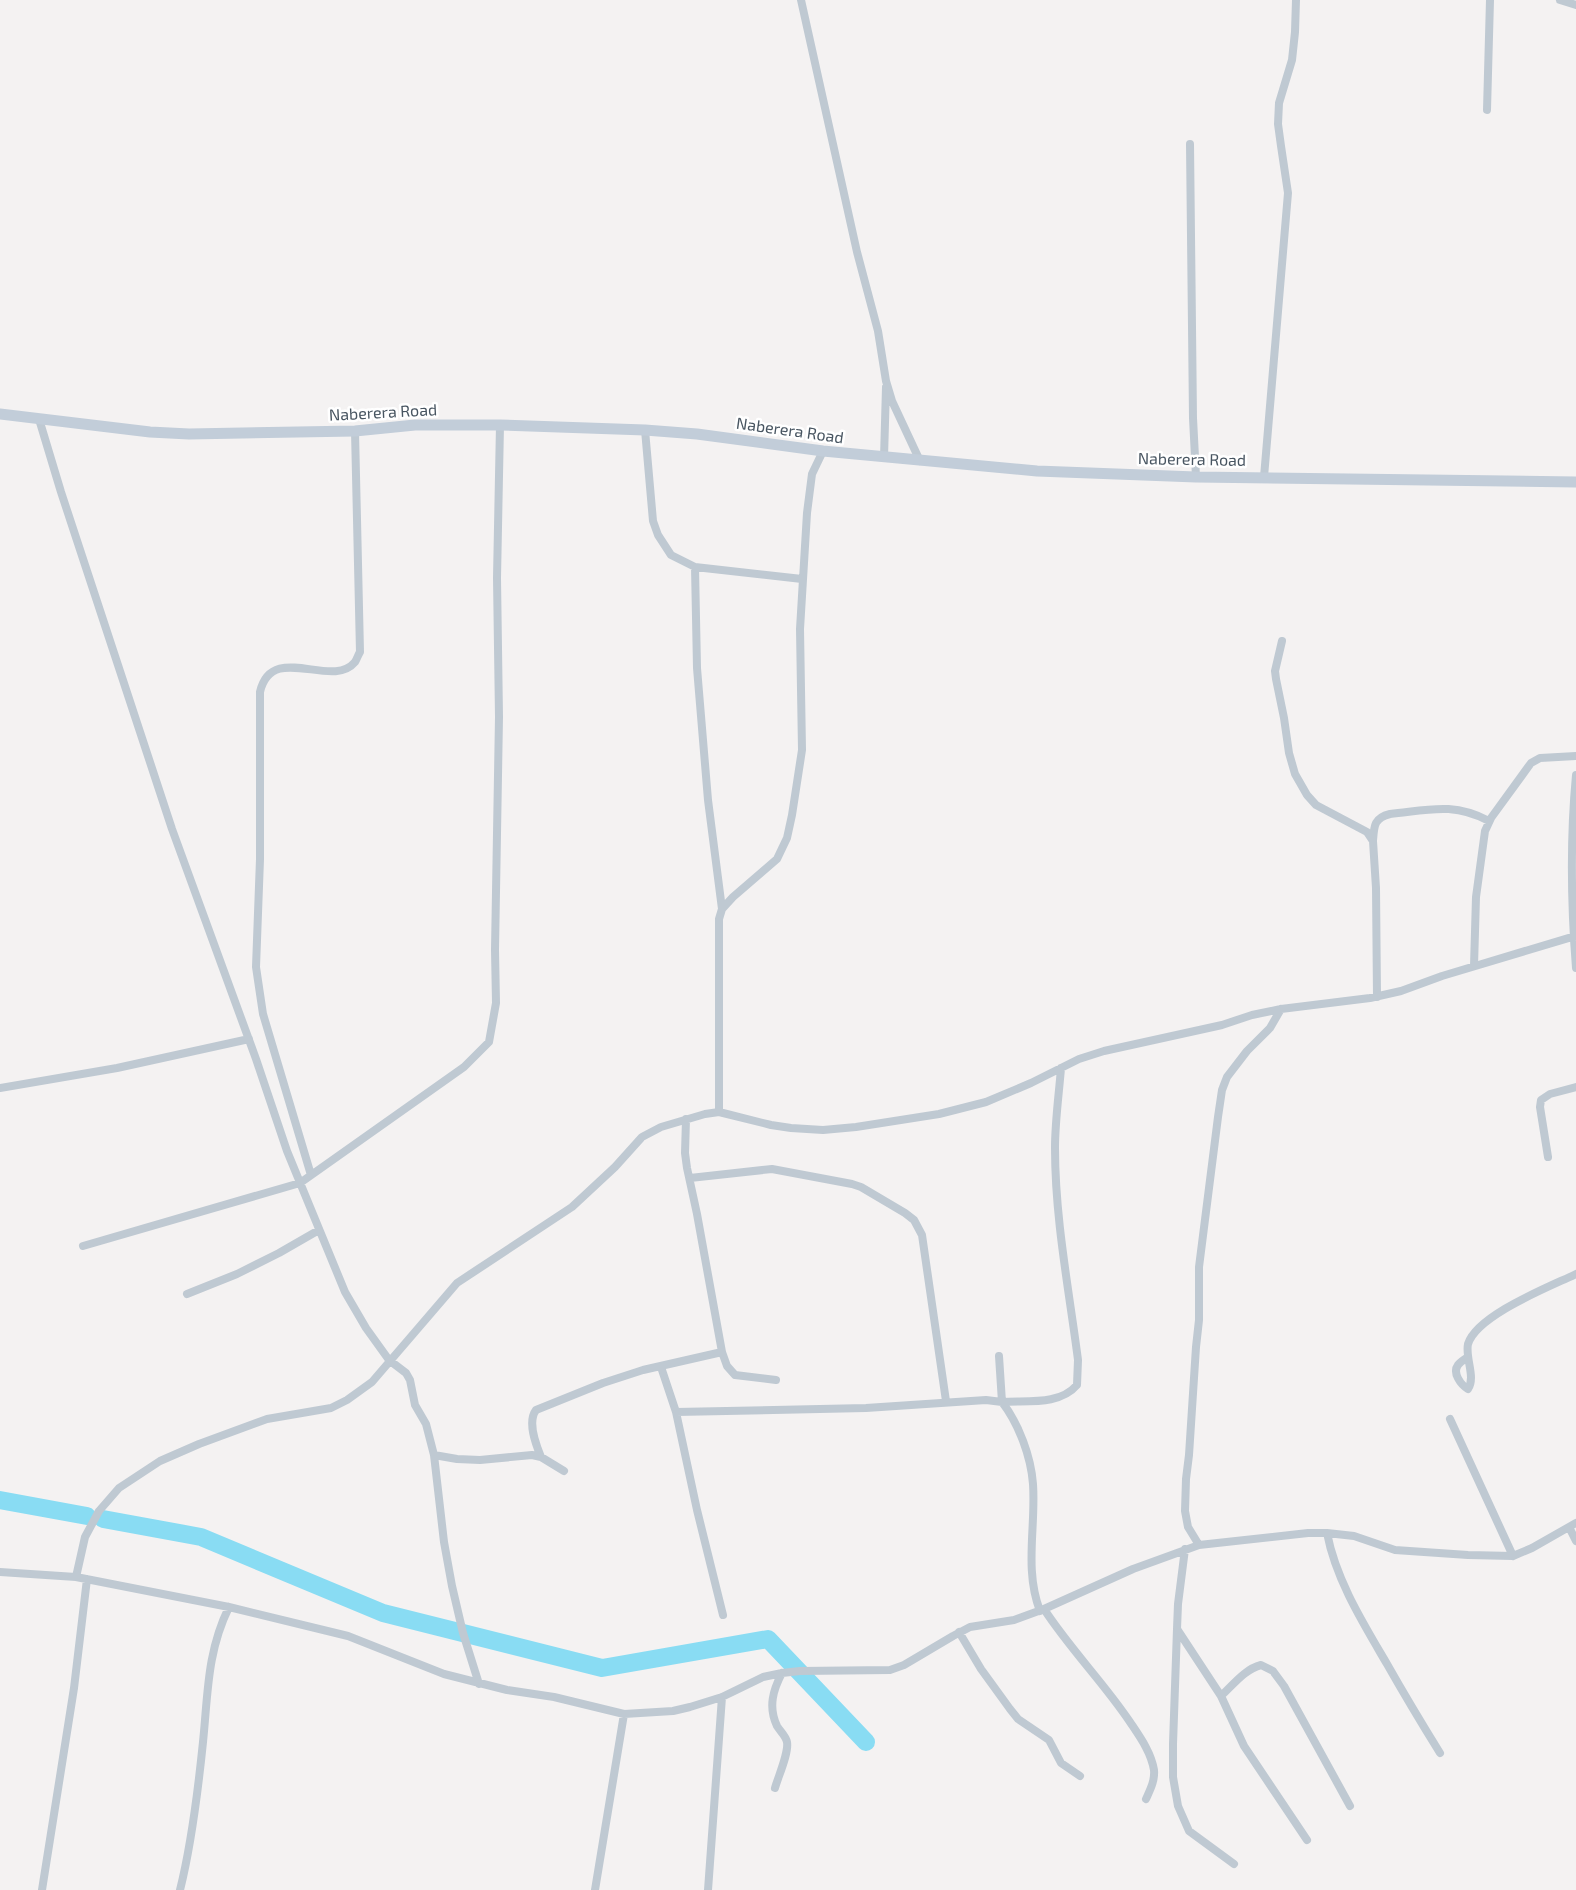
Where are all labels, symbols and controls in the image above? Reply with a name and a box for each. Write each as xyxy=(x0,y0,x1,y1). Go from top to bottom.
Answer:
street label: Naberera Road xyxy=(328,399,437,424)
street label: Naberera Road xyxy=(735,413,845,446)
street label: Naberera Road xyxy=(1138,448,1246,469)

